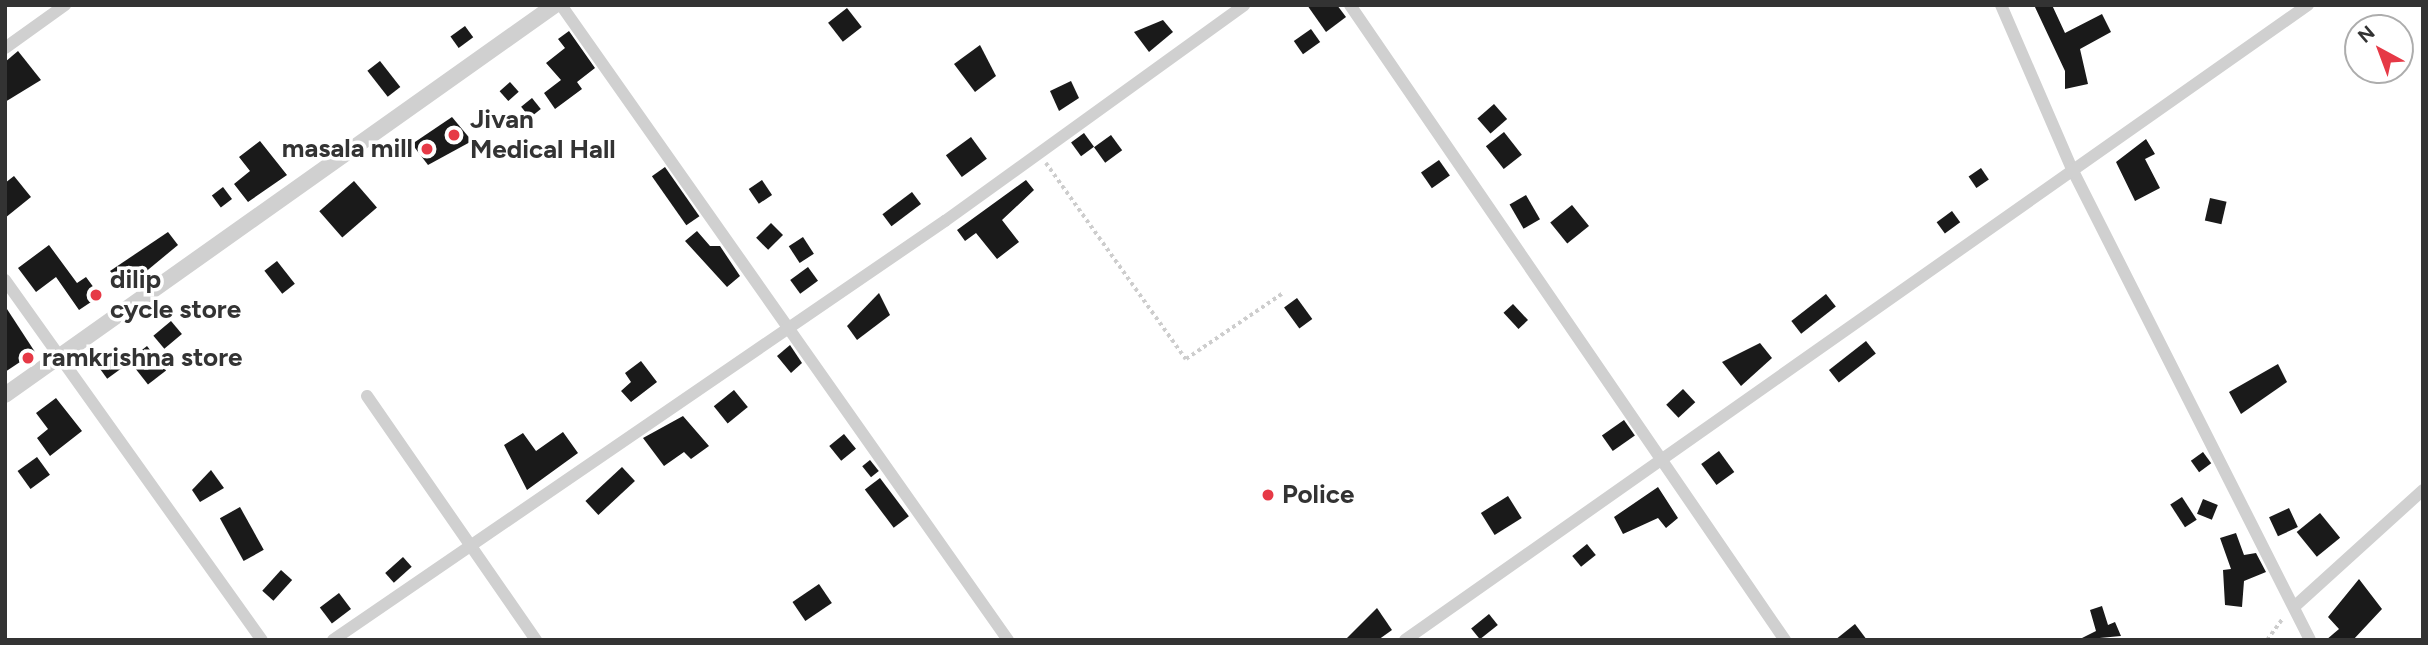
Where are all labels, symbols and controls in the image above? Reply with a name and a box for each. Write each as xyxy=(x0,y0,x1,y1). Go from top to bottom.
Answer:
north arrow xyxy=(2344,14,2414,84)
text: N xyxy=(2353,21,2379,48)
place label: Jivan Medical Hall xyxy=(470,104,616,166)
marker: Jivan Medical Hall xyxy=(444,125,464,145)
place label: masala mill xyxy=(282,133,413,165)
marker: masala mill xyxy=(419,141,435,157)
place label: dilip cycle store xyxy=(110,264,241,326)
marker: dilip cycle store xyxy=(88,287,104,303)
place label: ramkrishna store xyxy=(42,342,242,374)
marker: ramkrishna store xyxy=(20,350,36,366)
place label: Police xyxy=(1282,479,1354,511)
marker: Police xyxy=(1260,487,1276,503)

